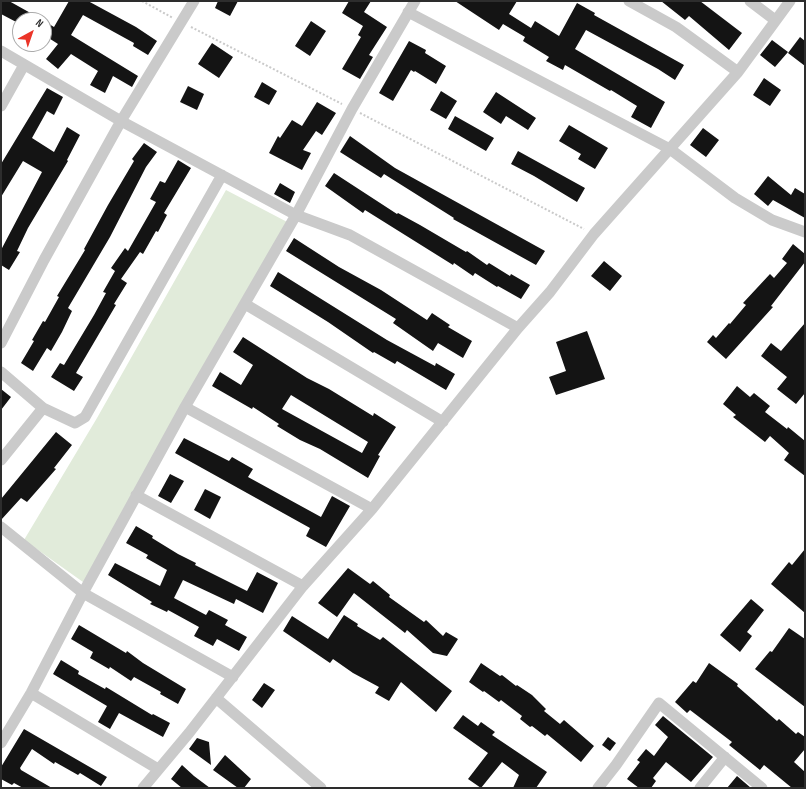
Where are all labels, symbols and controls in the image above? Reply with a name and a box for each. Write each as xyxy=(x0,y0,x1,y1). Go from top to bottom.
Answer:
north arrow xyxy=(12,12,52,52)
text: N xyxy=(33,16,46,30)

